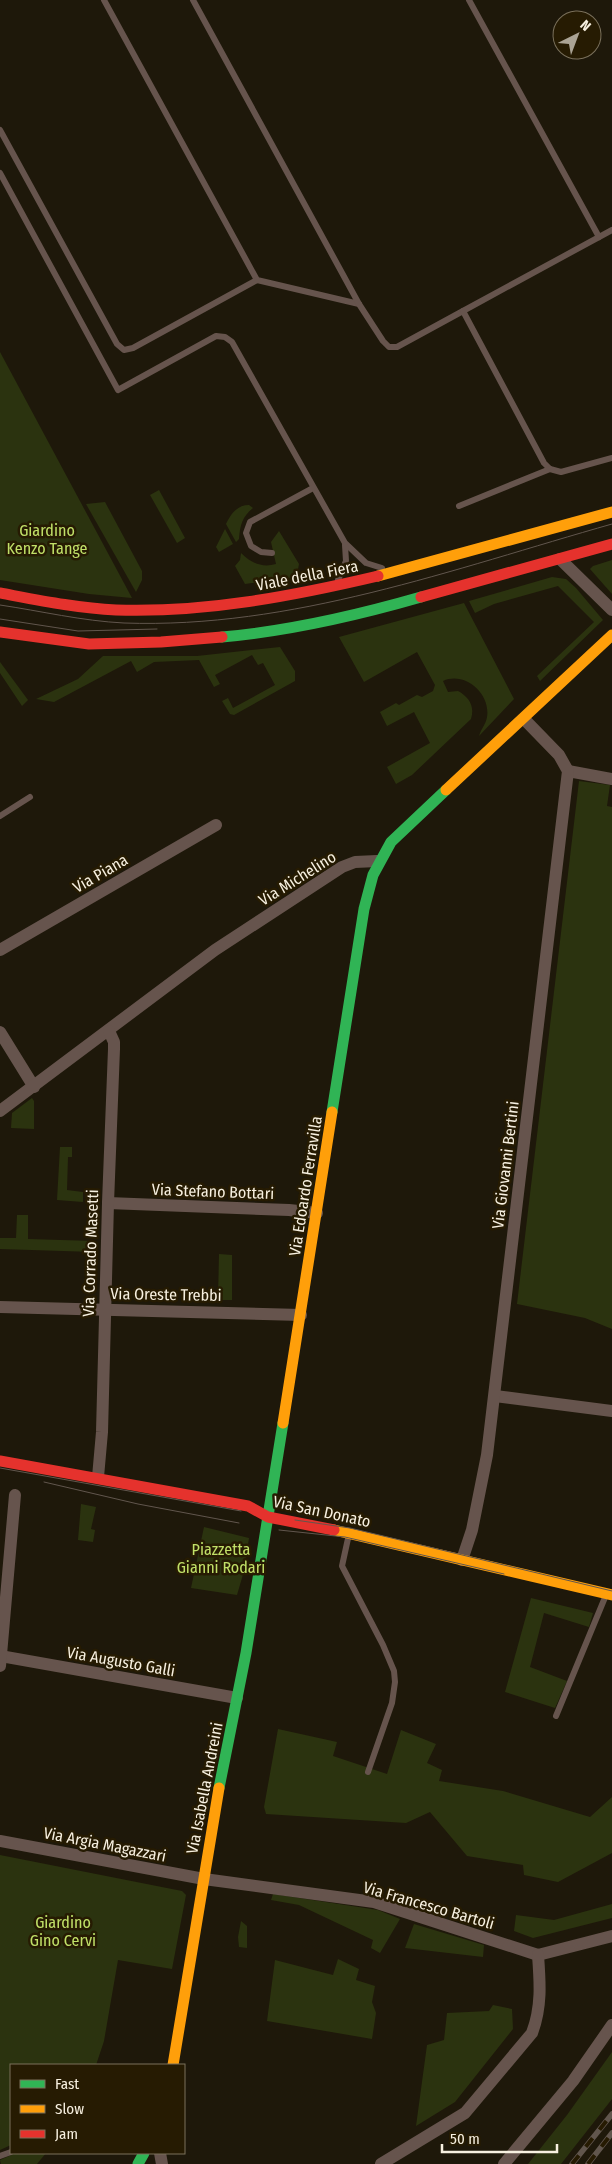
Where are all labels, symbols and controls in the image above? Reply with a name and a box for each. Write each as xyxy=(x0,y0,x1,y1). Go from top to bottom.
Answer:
north arrow xyxy=(552,10,602,60)
text: N xyxy=(577,17,594,35)
park label: Giardino Kenzo Tange xyxy=(6,521,88,558)
street label: Viale della Fiera xyxy=(254,556,360,595)
street label: Via Michelino xyxy=(255,847,339,910)
street label: Via Piana xyxy=(69,850,131,897)
street label: Via Giovanni Bertini xyxy=(488,1100,523,1230)
street label: Via Edoardo Ferravilla xyxy=(285,1115,326,1257)
street label: Via Stefano Bottari xyxy=(151,1180,275,1203)
street label: Via Corrado Masetti xyxy=(79,1189,102,1317)
street label: Via Oreste Trebbi xyxy=(110,1284,222,1305)
street label: Via San Donato xyxy=(271,1492,372,1531)
park label: Piazzetta Gianni Rodari xyxy=(177,1540,265,1577)
street label: Via Augusto Galli xyxy=(65,1643,177,1680)
street label: Via Isabella Andreini xyxy=(182,1721,227,1856)
street label: Via Argia Magazzari xyxy=(42,1823,168,1866)
street label: Via Francesco Bartoli xyxy=(361,1878,497,1933)
park label: Giardino Gino Cervi xyxy=(30,1913,96,1950)
legend xyxy=(10,2064,185,2154)
text: Fast xyxy=(55,2075,79,2093)
text: Slow xyxy=(55,2100,84,2118)
scale bar xyxy=(442,2122,557,2154)
text: Jam xyxy=(55,2125,78,2143)
text: 50 m xyxy=(450,2130,480,2148)

